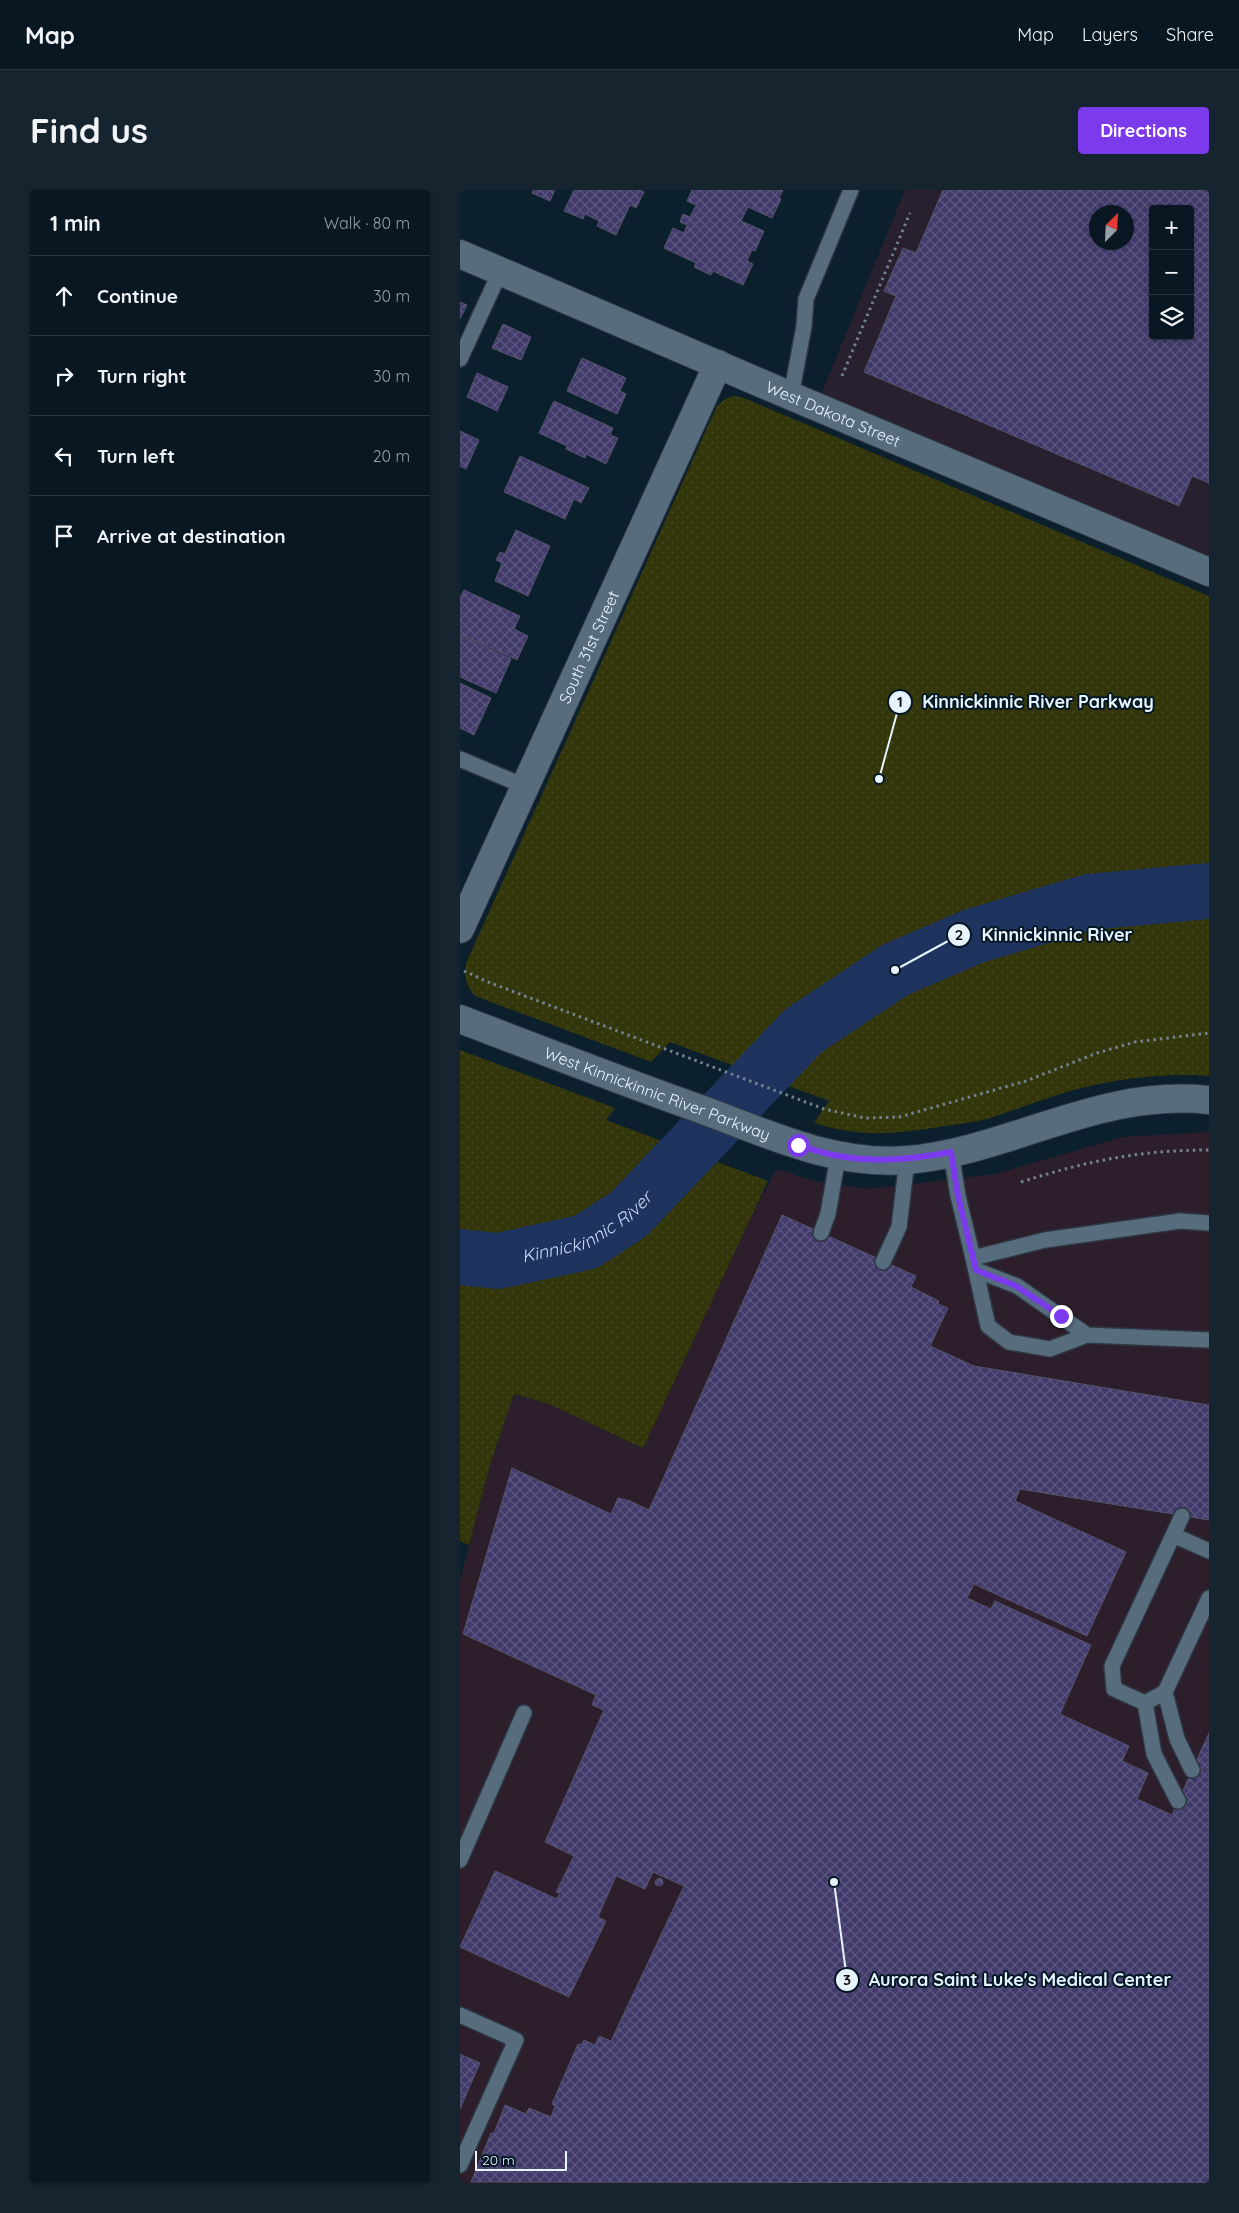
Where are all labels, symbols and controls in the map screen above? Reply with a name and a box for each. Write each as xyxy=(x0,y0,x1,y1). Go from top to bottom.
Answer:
text: Map xyxy=(25,20,75,50)
text: Map xyxy=(1017,23,1054,46)
text: Layers xyxy=(1082,23,1138,46)
text: Share xyxy=(1166,23,1214,46)
button: Directions xyxy=(1078,107,1209,154)
text: Find us xyxy=(30,108,148,152)
north arrow xyxy=(1089,205,1134,250)
map controls xyxy=(1149,205,1194,340)
button: + xyxy=(1149,205,1194,250)
text: 1 min xyxy=(50,210,101,236)
text: Walk · 80 m xyxy=(324,213,410,233)
button: − xyxy=(1149,250,1194,295)
icon: ahead xyxy=(50,282,78,310)
text: Continue xyxy=(97,284,178,308)
text: 30 m xyxy=(373,286,410,306)
button: layers xyxy=(1149,295,1194,340)
icon: right xyxy=(50,362,78,390)
text: Turn right xyxy=(97,364,186,388)
text: 30 m xyxy=(373,366,410,386)
street label: West Dakota Street xyxy=(763,376,903,451)
icon: left xyxy=(50,442,78,470)
text: Turn left xyxy=(97,444,175,468)
text: 20 m xyxy=(373,446,410,466)
icon: arrive xyxy=(50,522,78,550)
text: Arrive at destination xyxy=(97,524,286,548)
street label: South 31st Street xyxy=(554,587,623,707)
callout: Kinnickinnic River Parkway xyxy=(888,686,1164,719)
text: Kinnickinnic River Parkway xyxy=(922,690,1154,713)
text: 1 xyxy=(897,692,903,711)
callout: Kinnickinnic River xyxy=(946,919,1142,952)
text: Kinnickinnic River xyxy=(982,923,1133,946)
text: 2 xyxy=(955,925,963,944)
street label: West Kinnickinnic River Parkway xyxy=(542,1042,773,1145)
route start xyxy=(787,1134,810,1157)
water label: Kinnickinnic River xyxy=(519,1184,658,1267)
route end xyxy=(1050,1305,1073,1328)
callout: Aurora Saint Luke's Medical Center xyxy=(834,1963,1182,1996)
text: Aurora Saint Luke's Medical Center xyxy=(869,1968,1171,1991)
text: 3 xyxy=(843,1970,851,1989)
scale bar xyxy=(475,2148,568,2171)
text: 20 m xyxy=(482,2151,515,2169)

